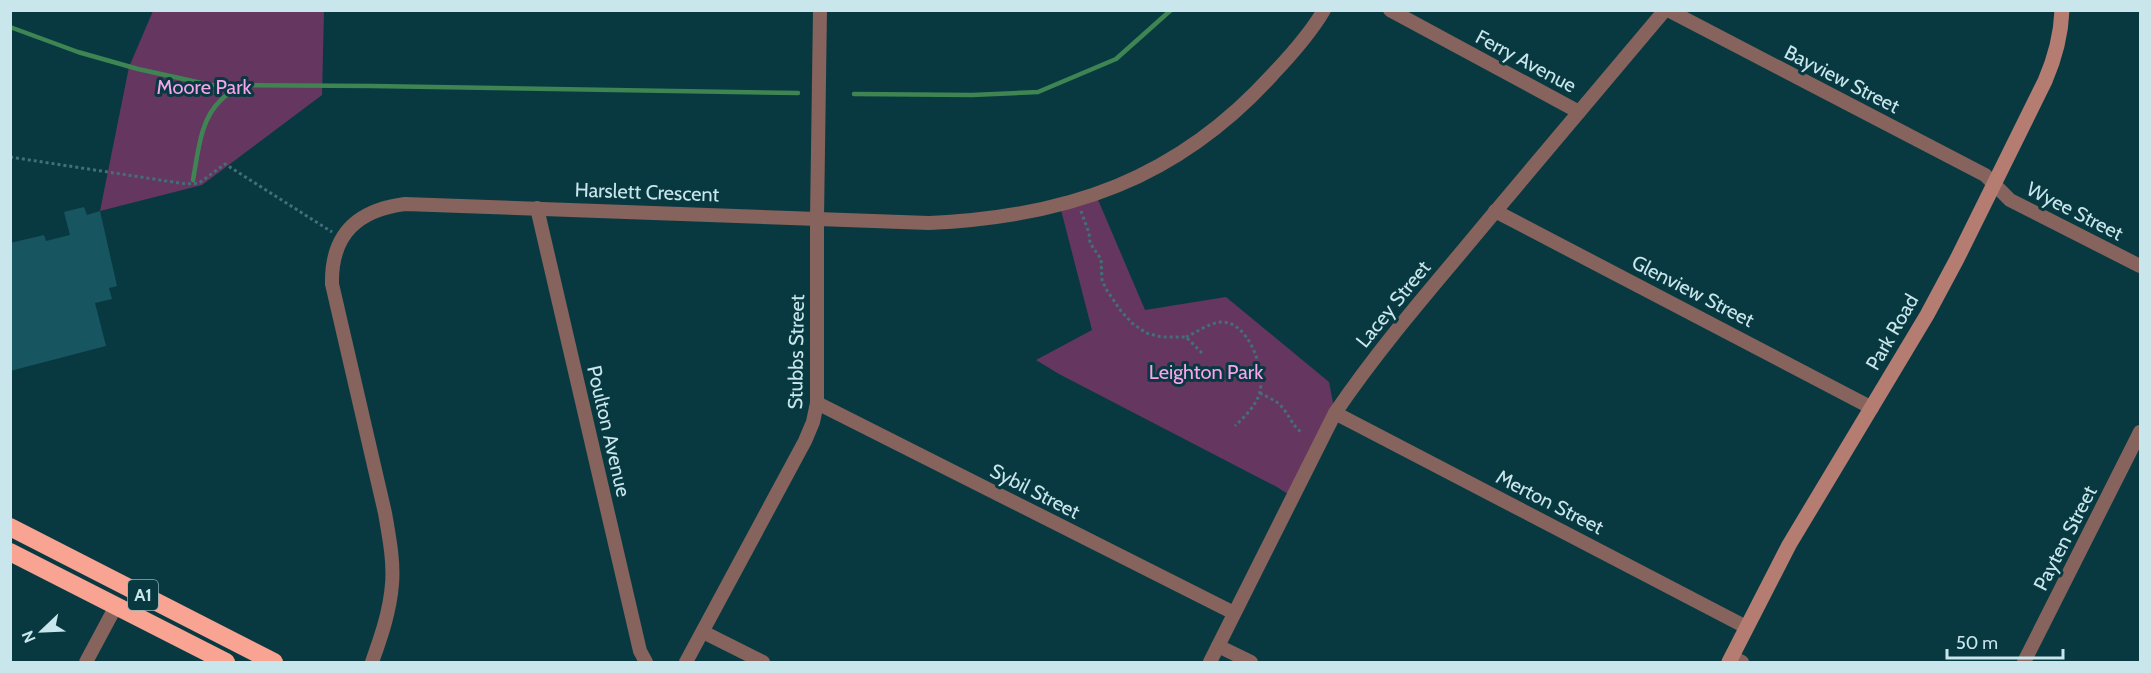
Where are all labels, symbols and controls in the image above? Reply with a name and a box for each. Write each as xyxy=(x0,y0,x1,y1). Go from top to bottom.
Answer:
street label: Ferry Avenue xyxy=(1472,24,1580,98)
street label: Bayview Street xyxy=(1780,40,1904,118)
park label: Moore Park xyxy=(157,75,251,99)
street label: Wyee Street xyxy=(2023,176,2127,246)
street label: Harslett Crescent xyxy=(574,177,720,207)
street label: Glenview Street xyxy=(1628,250,1758,332)
street label: Lacey Street xyxy=(1351,256,1435,352)
street label: Park Road xyxy=(1861,290,1923,374)
street label: Stubbs Street xyxy=(783,294,809,410)
park label: Leighton Park xyxy=(1149,360,1263,384)
street label: Poulton Avenue xyxy=(582,363,636,499)
street label: Sybil Street xyxy=(986,458,1084,524)
street label: Merton Street xyxy=(1492,465,1608,539)
street label: Payten Street xyxy=(2028,481,2102,594)
road number: A1 xyxy=(128,580,158,610)
north arrow xyxy=(12,601,72,661)
scale bar xyxy=(1947,622,2062,660)
text: N xyxy=(18,628,40,646)
text: 50 m xyxy=(1956,632,1998,654)

